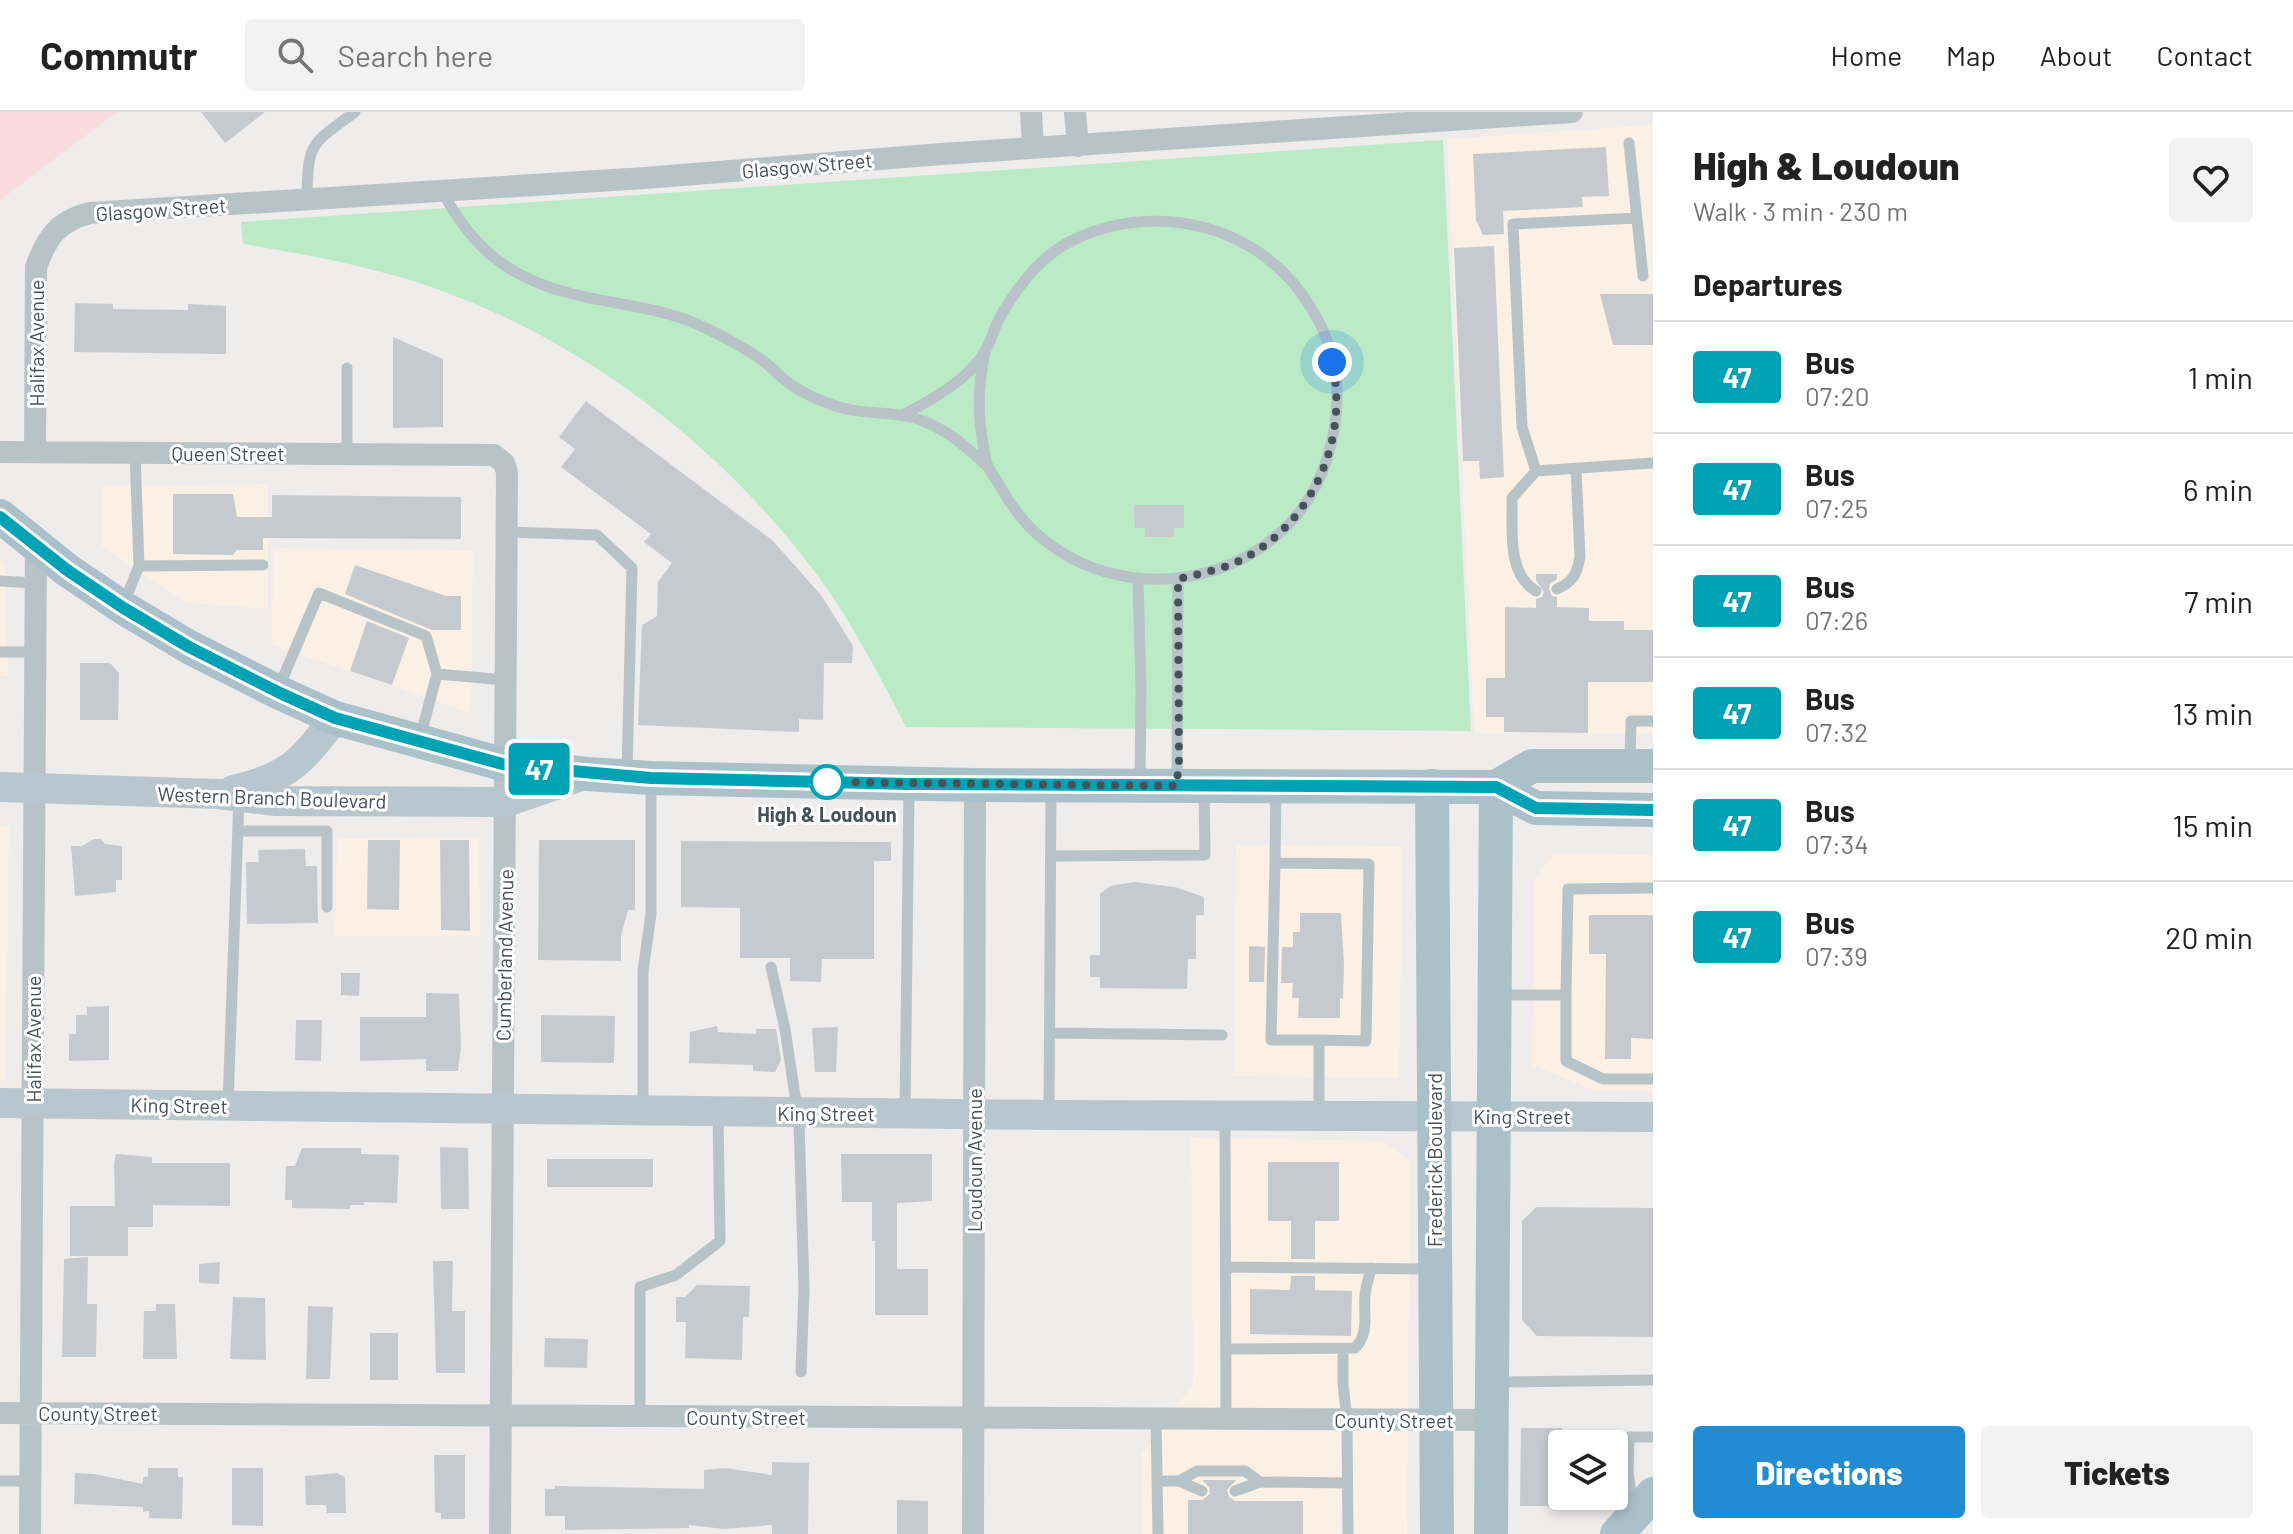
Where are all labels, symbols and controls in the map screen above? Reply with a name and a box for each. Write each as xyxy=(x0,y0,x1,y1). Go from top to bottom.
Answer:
search box xyxy=(245,19,805,91)
text: Commutr xyxy=(40,32,197,78)
icon: search xyxy=(273,33,317,77)
text: Search here xyxy=(337,37,493,73)
text: Home xyxy=(1831,38,1902,72)
text: Map xyxy=(1946,38,1996,72)
text: About xyxy=(2040,38,2112,72)
text: Contact xyxy=(2156,38,2253,72)
button: heart xyxy=(2169,138,2253,222)
text: High & Loudoun xyxy=(1693,142,1960,188)
street label: Glasgow Street xyxy=(741,147,873,183)
street label: Glasgow Street xyxy=(95,192,227,226)
text: Walk · 3 min · 230 m xyxy=(1693,195,1908,226)
text: Departures xyxy=(1693,266,1843,302)
street label: Halifax Avenue xyxy=(24,279,48,407)
your location xyxy=(1312,342,1352,382)
text: Bus xyxy=(1805,344,1855,380)
text: 1 min xyxy=(2188,359,2253,395)
text: 47 xyxy=(1723,360,1751,394)
text: 07:20 xyxy=(1805,380,1869,411)
street label: Queen Street xyxy=(172,441,284,465)
text: Bus xyxy=(1805,456,1855,492)
text: 6 min xyxy=(2183,471,2253,507)
text: 47 xyxy=(1723,472,1751,506)
text: 07:25 xyxy=(1805,492,1868,523)
text: Bus xyxy=(1805,568,1855,604)
text: 7 min xyxy=(2184,583,2253,619)
text: 47 xyxy=(1723,584,1751,618)
text: 07:26 xyxy=(1805,604,1868,635)
text: Bus xyxy=(1805,680,1855,716)
text: 13 min xyxy=(2172,695,2253,731)
text: 47 xyxy=(1723,696,1751,730)
text: 07:32 xyxy=(1805,716,1868,747)
line badge: 47 xyxy=(503,743,575,795)
text: 47 xyxy=(525,752,553,786)
marker: High & Loudoun xyxy=(810,765,844,799)
street label: Western Branch Boulevard xyxy=(157,781,387,813)
text: Bus xyxy=(1805,792,1855,828)
place label: High & Loudoun xyxy=(757,802,897,826)
text: 15 min xyxy=(2172,807,2253,843)
text: 47 xyxy=(1723,808,1751,842)
text: 07:34 xyxy=(1805,828,1869,859)
street label: Cumberland Avenue xyxy=(491,869,517,1041)
text: Bus xyxy=(1805,904,1855,940)
text: 20 min xyxy=(2165,919,2253,955)
text: 47 xyxy=(1723,920,1751,954)
text: 07:39 xyxy=(1805,940,1868,971)
street label: Halifax Avenue xyxy=(21,975,45,1103)
street label: Frederick Boulevard xyxy=(1422,1073,1446,1247)
street label: Loudoun Avenue xyxy=(962,1088,986,1232)
street label: King Street xyxy=(130,1092,228,1118)
street label: King Street xyxy=(777,1101,875,1125)
street label: King Street xyxy=(1473,1104,1571,1128)
street label: County Street xyxy=(38,1401,158,1425)
street label: County Street xyxy=(686,1405,806,1429)
street label: County Street xyxy=(1334,1408,1454,1432)
button: Directions xyxy=(1693,1426,1965,1518)
button: Tickets xyxy=(1981,1426,2253,1518)
map controls xyxy=(1548,1430,1628,1510)
button: layers xyxy=(1548,1430,1628,1510)

